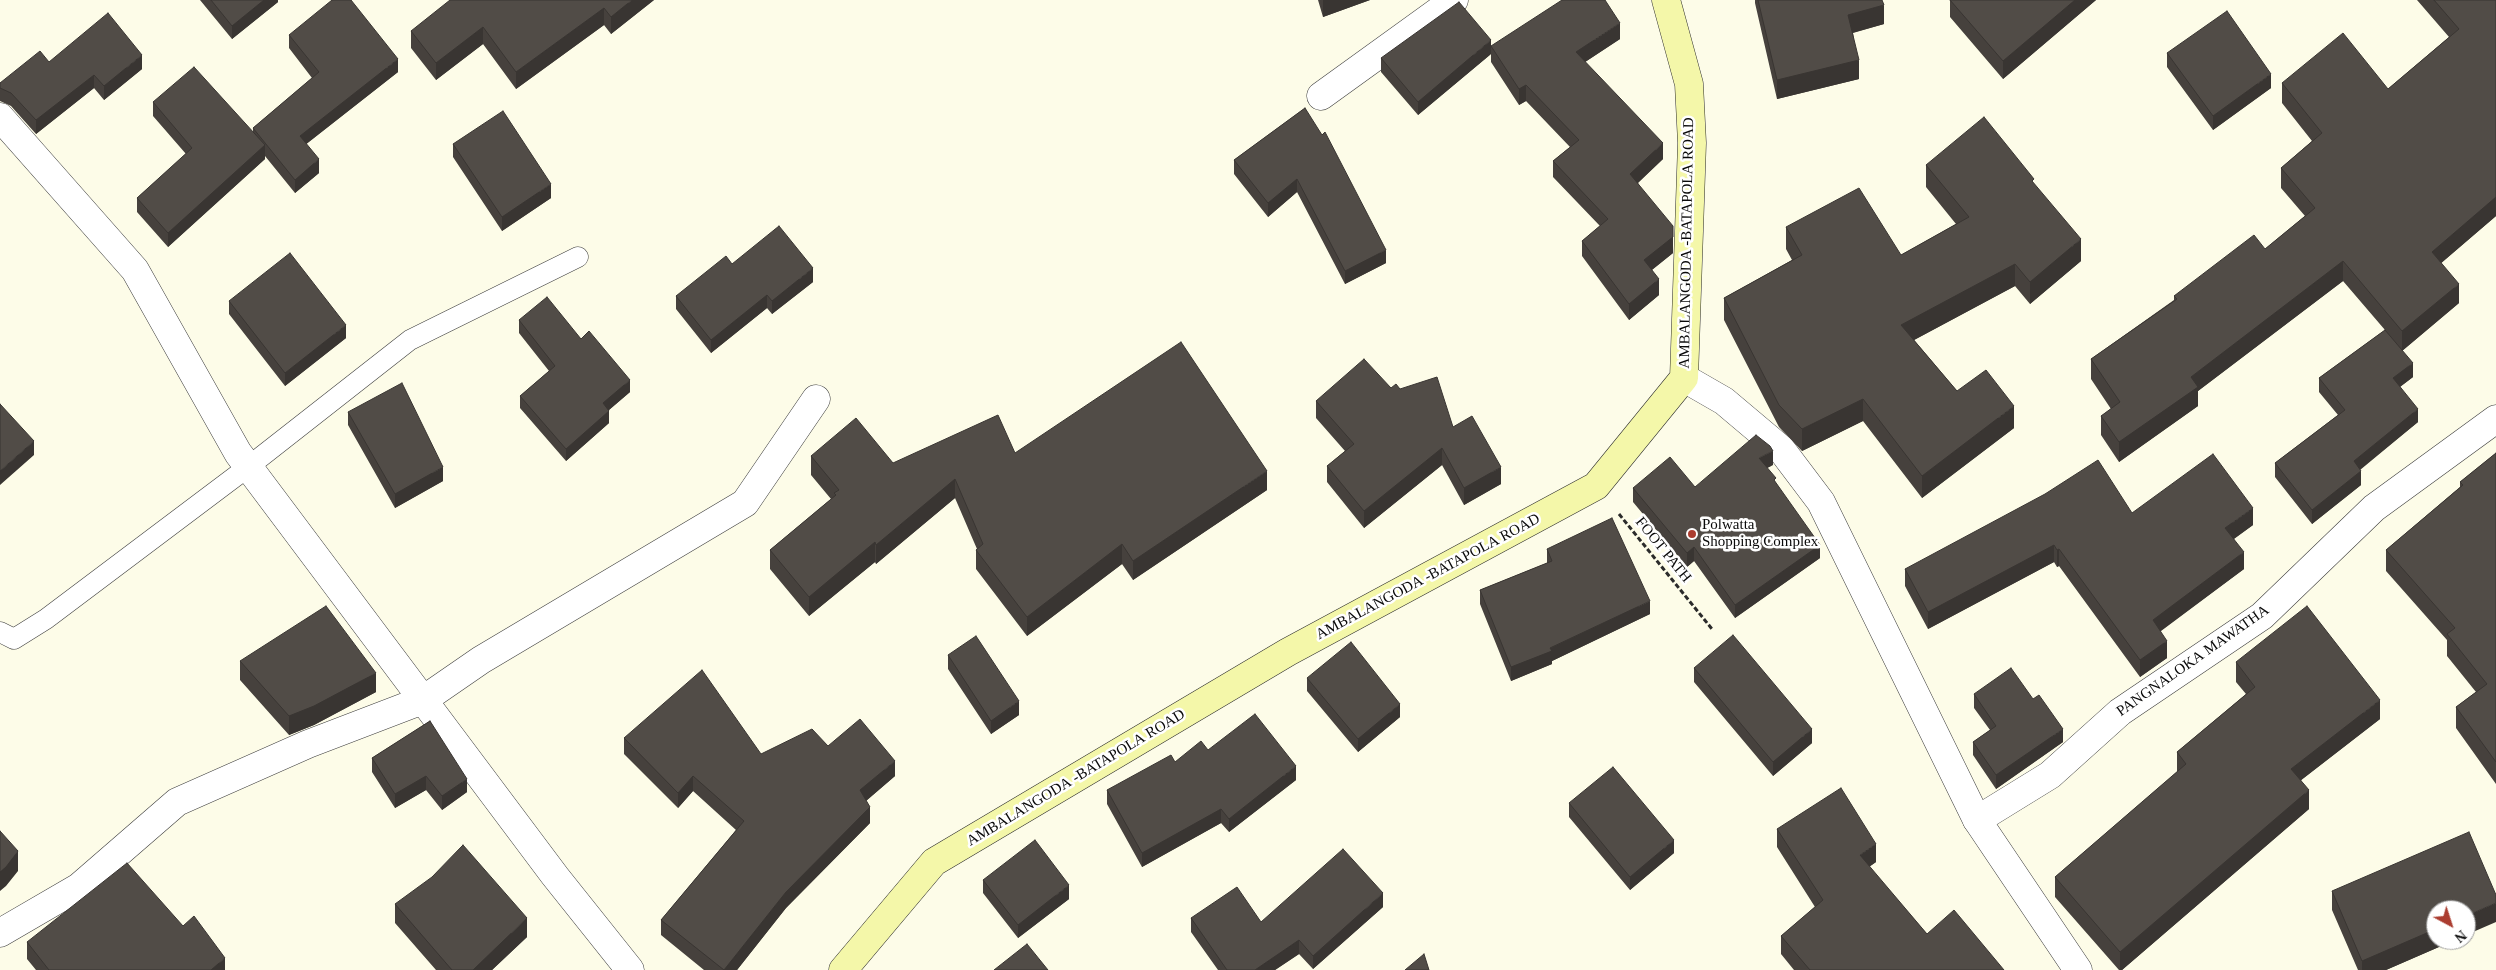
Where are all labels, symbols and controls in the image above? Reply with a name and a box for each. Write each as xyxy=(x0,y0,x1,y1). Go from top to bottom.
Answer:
street label: AMBALANGODA -BATAPOLA ROAD xyxy=(1676,117,1698,369)
street label: AMBALANGODA -BATAPOLA ROAD xyxy=(1313,510,1543,644)
street label: FOOT PATH xyxy=(1631,514,1695,586)
place label: Polwatta Shopping Complex xyxy=(1702,516,1818,551)
marker: Polwatta Shopping Complex xyxy=(1686,528,1698,540)
street label: PANGNALOKA MAWATHA xyxy=(2113,601,2273,721)
street label: AMBALANGODA -BATAPOLA ROAD xyxy=(964,706,1188,850)
north arrow xyxy=(2426,900,2476,950)
text: N xyxy=(2452,927,2469,945)

